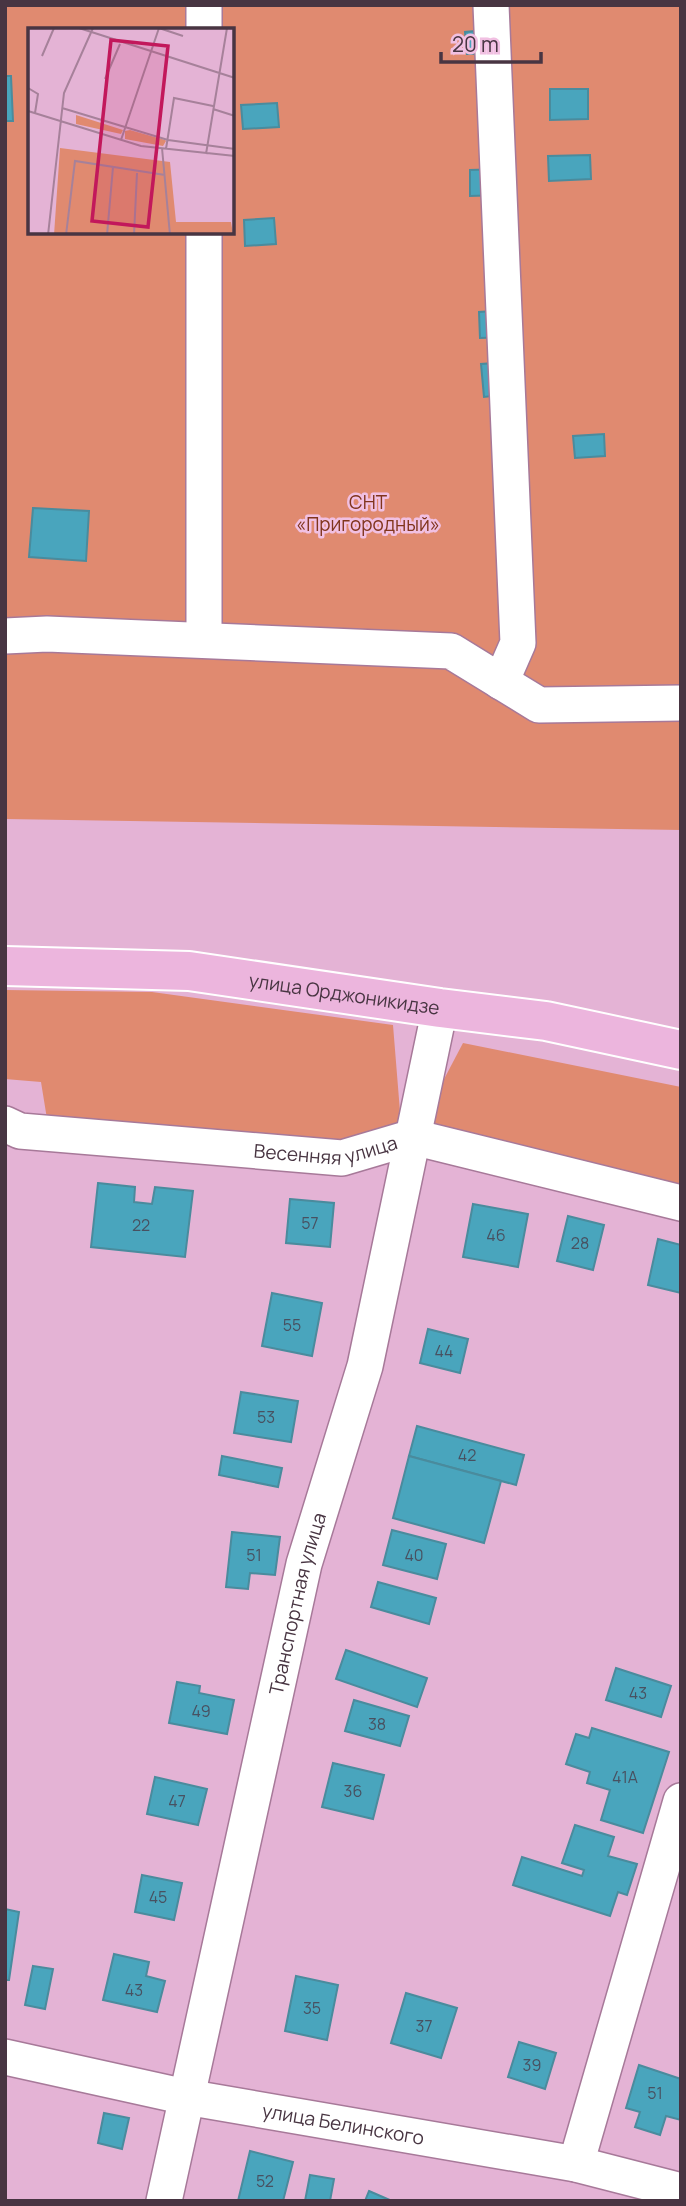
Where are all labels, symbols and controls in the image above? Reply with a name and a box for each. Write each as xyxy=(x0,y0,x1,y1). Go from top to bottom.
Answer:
scale bar xyxy=(441,21,541,65)
inset map xyxy=(28,28,234,234)
text: 20 m xyxy=(452,30,499,58)
park label: СНТ «Пригородный» xyxy=(296,489,440,537)
street label: улица Орджоникидзе xyxy=(247,967,441,1021)
street label: Весенняя улица xyxy=(253,1129,400,1171)
house number: 57 xyxy=(301,1212,319,1234)
house number: 22 xyxy=(132,1214,150,1236)
house number: 46 xyxy=(486,1224,506,1246)
house number: 28 xyxy=(571,1232,589,1254)
house number: 55 xyxy=(283,1314,301,1336)
house number: 44 xyxy=(434,1340,454,1362)
house number: 53 xyxy=(257,1406,275,1428)
house number: 42 xyxy=(458,1444,476,1466)
street label: Транспортная улица xyxy=(263,1509,332,1697)
house number: 51 xyxy=(246,1544,262,1566)
house number: 40 xyxy=(404,1544,424,1566)
house number: 43 xyxy=(629,1682,647,1704)
house number: 49 xyxy=(191,1700,211,1722)
house number: 38 xyxy=(368,1713,386,1735)
house number: 41А xyxy=(612,1766,638,1788)
house number: 36 xyxy=(344,1780,362,1802)
house number: 47 xyxy=(168,1790,186,1812)
house number: 45 xyxy=(149,1886,167,1908)
house number: 43 xyxy=(125,1979,143,2001)
house number: 35 xyxy=(303,1997,321,2019)
house number: 37 xyxy=(416,2015,432,2037)
house number: 39 xyxy=(523,2054,541,2076)
house number: 51 xyxy=(647,2082,663,2104)
street label: улица Белинского xyxy=(260,2097,426,2151)
house number: 52 xyxy=(256,2170,274,2192)

